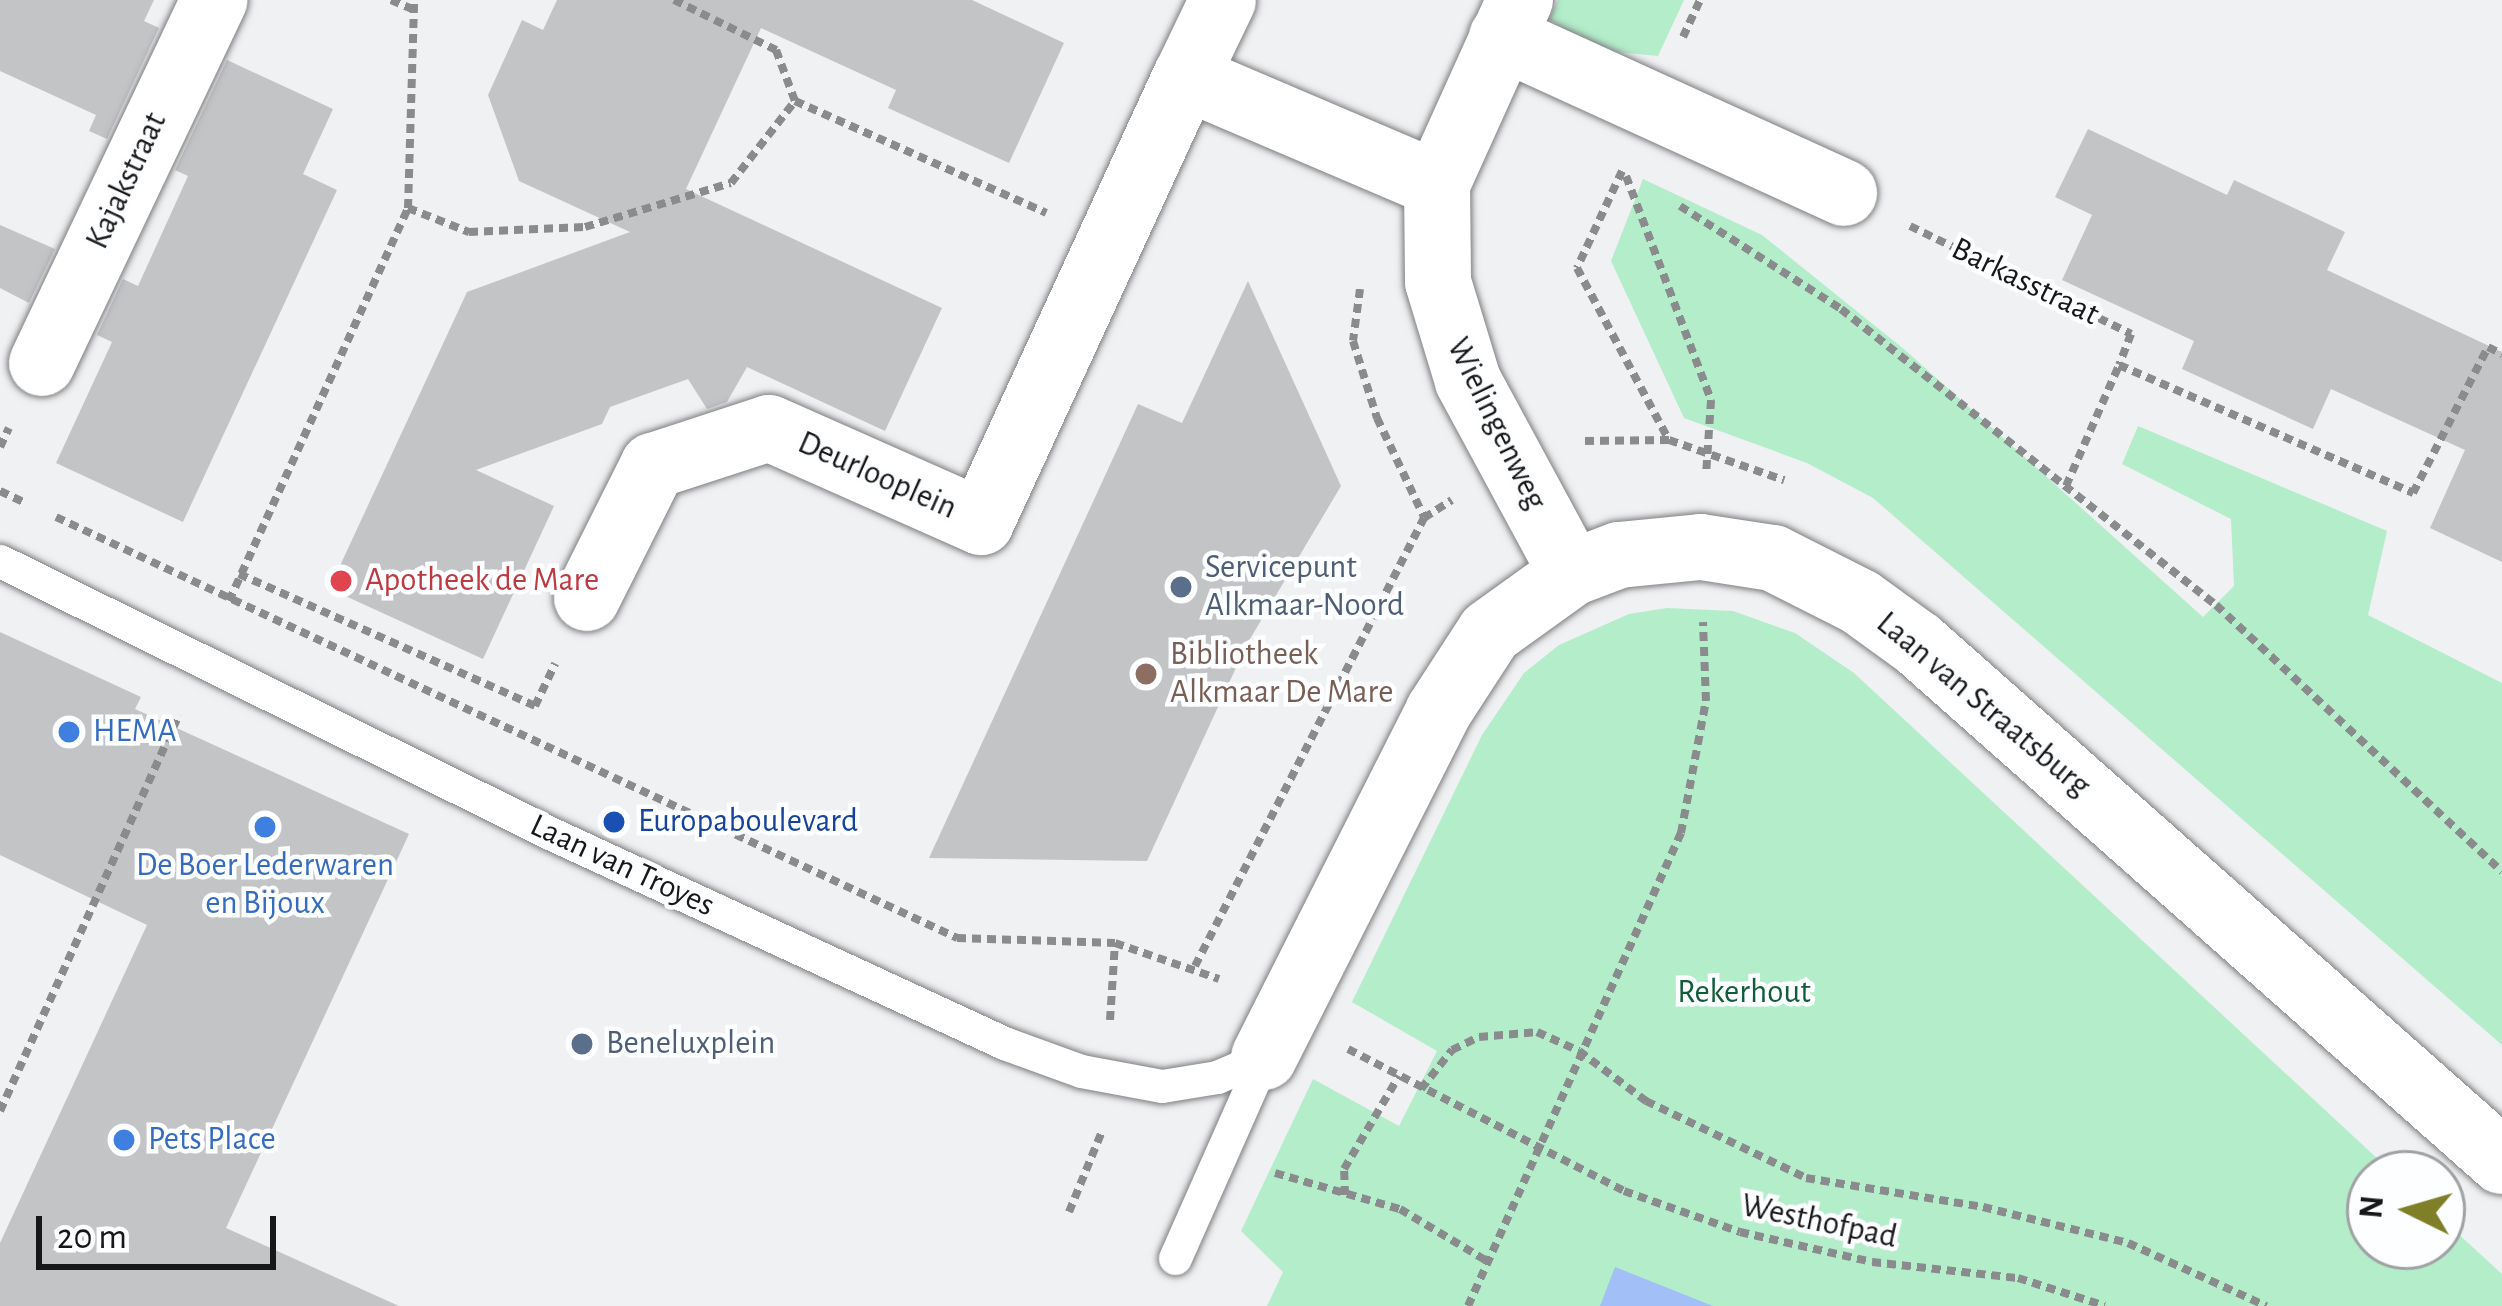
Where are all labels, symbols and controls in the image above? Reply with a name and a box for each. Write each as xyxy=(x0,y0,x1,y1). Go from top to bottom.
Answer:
street label: Kajakstraat xyxy=(78,106,176,256)
street label: Barkasstraat xyxy=(1945,229,2105,335)
street label: Wielingenweg xyxy=(1437,332,1555,516)
street label: Deurlooplein xyxy=(792,423,962,529)
place label: Servicepunt Alkmaar-Noord xyxy=(1205,548,1404,626)
place label: Apotheek de Mare xyxy=(365,561,599,601)
marker: Apotheek de Mare xyxy=(328,568,354,594)
marker: Servicepunt Alkmaar-Noord xyxy=(1168,574,1194,600)
street label: Laan van Straatsburg xyxy=(1868,604,2098,806)
place label: Bibliotheek Alkmaar De Mare xyxy=(1170,635,1393,713)
marker: Bibliotheek Alkmaar De Mare xyxy=(1133,661,1159,687)
place label: HEMA xyxy=(93,712,177,752)
marker: HEMA xyxy=(56,719,82,745)
place label: Europaboulevard xyxy=(638,802,858,842)
street label: Laan van Troyes xyxy=(524,806,720,926)
marker: Europaboulevard xyxy=(601,809,627,835)
marker: De Boer Lederwaren en Bijoux xyxy=(252,814,278,840)
place label: De Boer Lederwaren en Bijoux xyxy=(136,846,394,924)
park label: Rekerhout xyxy=(1677,973,1811,1013)
place label: Beneluxplein xyxy=(606,1024,775,1064)
marker: Beneluxplein xyxy=(569,1031,595,1057)
place label: Pets Place xyxy=(148,1120,276,1160)
marker: Pets Place xyxy=(111,1127,137,1153)
north arrow xyxy=(2346,1150,2466,1270)
street label: Westhofpad xyxy=(1738,1186,1900,1258)
scale bar xyxy=(42,1192,282,1266)
text: N xyxy=(2355,1194,2390,1220)
text: 20 m xyxy=(57,1219,127,1255)

